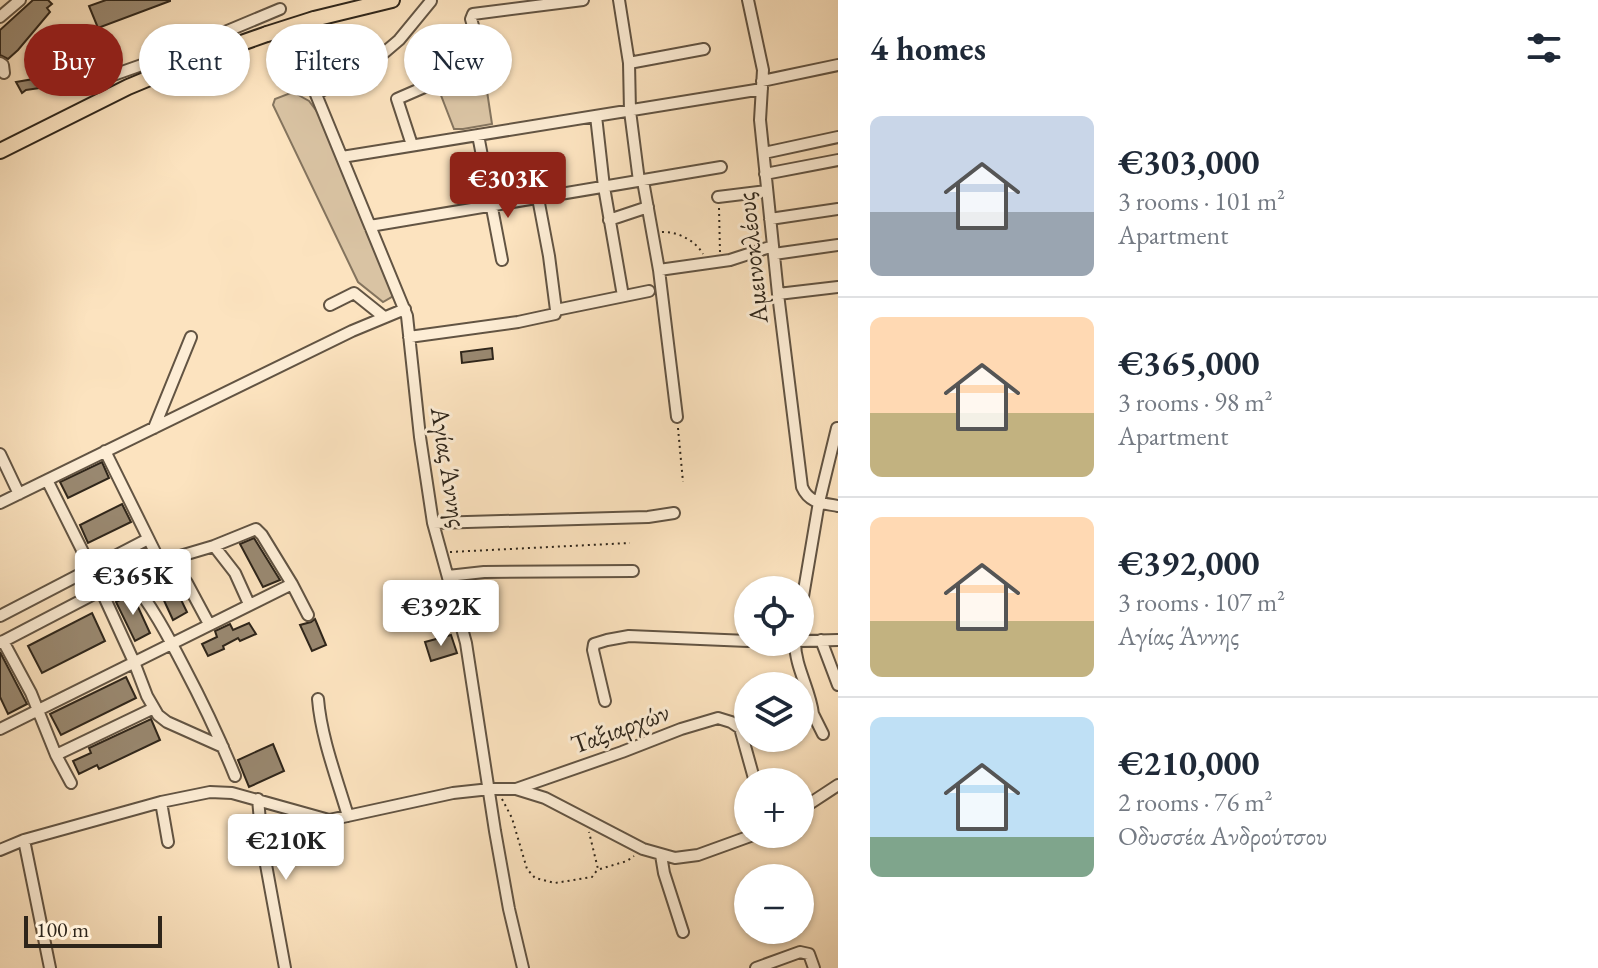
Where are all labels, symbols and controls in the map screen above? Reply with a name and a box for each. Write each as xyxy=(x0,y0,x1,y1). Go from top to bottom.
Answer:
chip: Buy xyxy=(24,24,123,96)
chip: Rent xyxy=(139,24,250,96)
chip: Filters xyxy=(266,24,388,96)
chip: New xyxy=(404,24,512,96)
text: 4 homes xyxy=(870,26,986,70)
icon: filters xyxy=(1522,26,1566,70)
text: €303,000 xyxy=(1118,140,1259,184)
icon: home xyxy=(934,148,1030,244)
pin: €303K xyxy=(452,152,564,220)
text: €303K xyxy=(468,161,548,195)
text: 3 rooms · 101 m² xyxy=(1118,184,1285,218)
street label: Αμεινοκλέους xyxy=(728,191,776,326)
text: Apartment xyxy=(1118,218,1228,252)
text: €365,000 xyxy=(1118,341,1259,385)
icon: home xyxy=(934,349,1030,445)
text: 3 rooms · 98 m² xyxy=(1118,385,1273,419)
street label: Αγίας Άννης xyxy=(423,403,475,530)
text: Apartment xyxy=(1118,419,1228,453)
text: €392,000 xyxy=(1118,541,1259,585)
pin: €365K xyxy=(77,549,189,617)
icon: home xyxy=(934,549,1030,645)
text: €365K xyxy=(93,558,173,592)
map controls xyxy=(734,576,814,944)
button: locate xyxy=(734,576,814,656)
pin: €392K xyxy=(385,580,497,648)
text: 3 rooms · 107 m² xyxy=(1118,585,1285,619)
text: €392K xyxy=(401,589,481,623)
text: Αγίας Άννης xyxy=(1118,619,1239,653)
button: layers xyxy=(734,672,814,752)
street label: Ταξιαρχών xyxy=(566,695,674,761)
text: €210,000 xyxy=(1118,741,1259,785)
icon: home xyxy=(934,749,1030,845)
button: + xyxy=(734,768,814,848)
text: 2 rooms · 76 m² xyxy=(1118,785,1273,819)
pin: €210K xyxy=(230,814,342,882)
text: Οδυσσέα Ανδρούτσου xyxy=(1118,819,1327,853)
text: €210K xyxy=(246,823,326,857)
button: − xyxy=(734,864,814,944)
scale bar xyxy=(24,912,162,948)
text: 100 m xyxy=(36,915,89,944)

